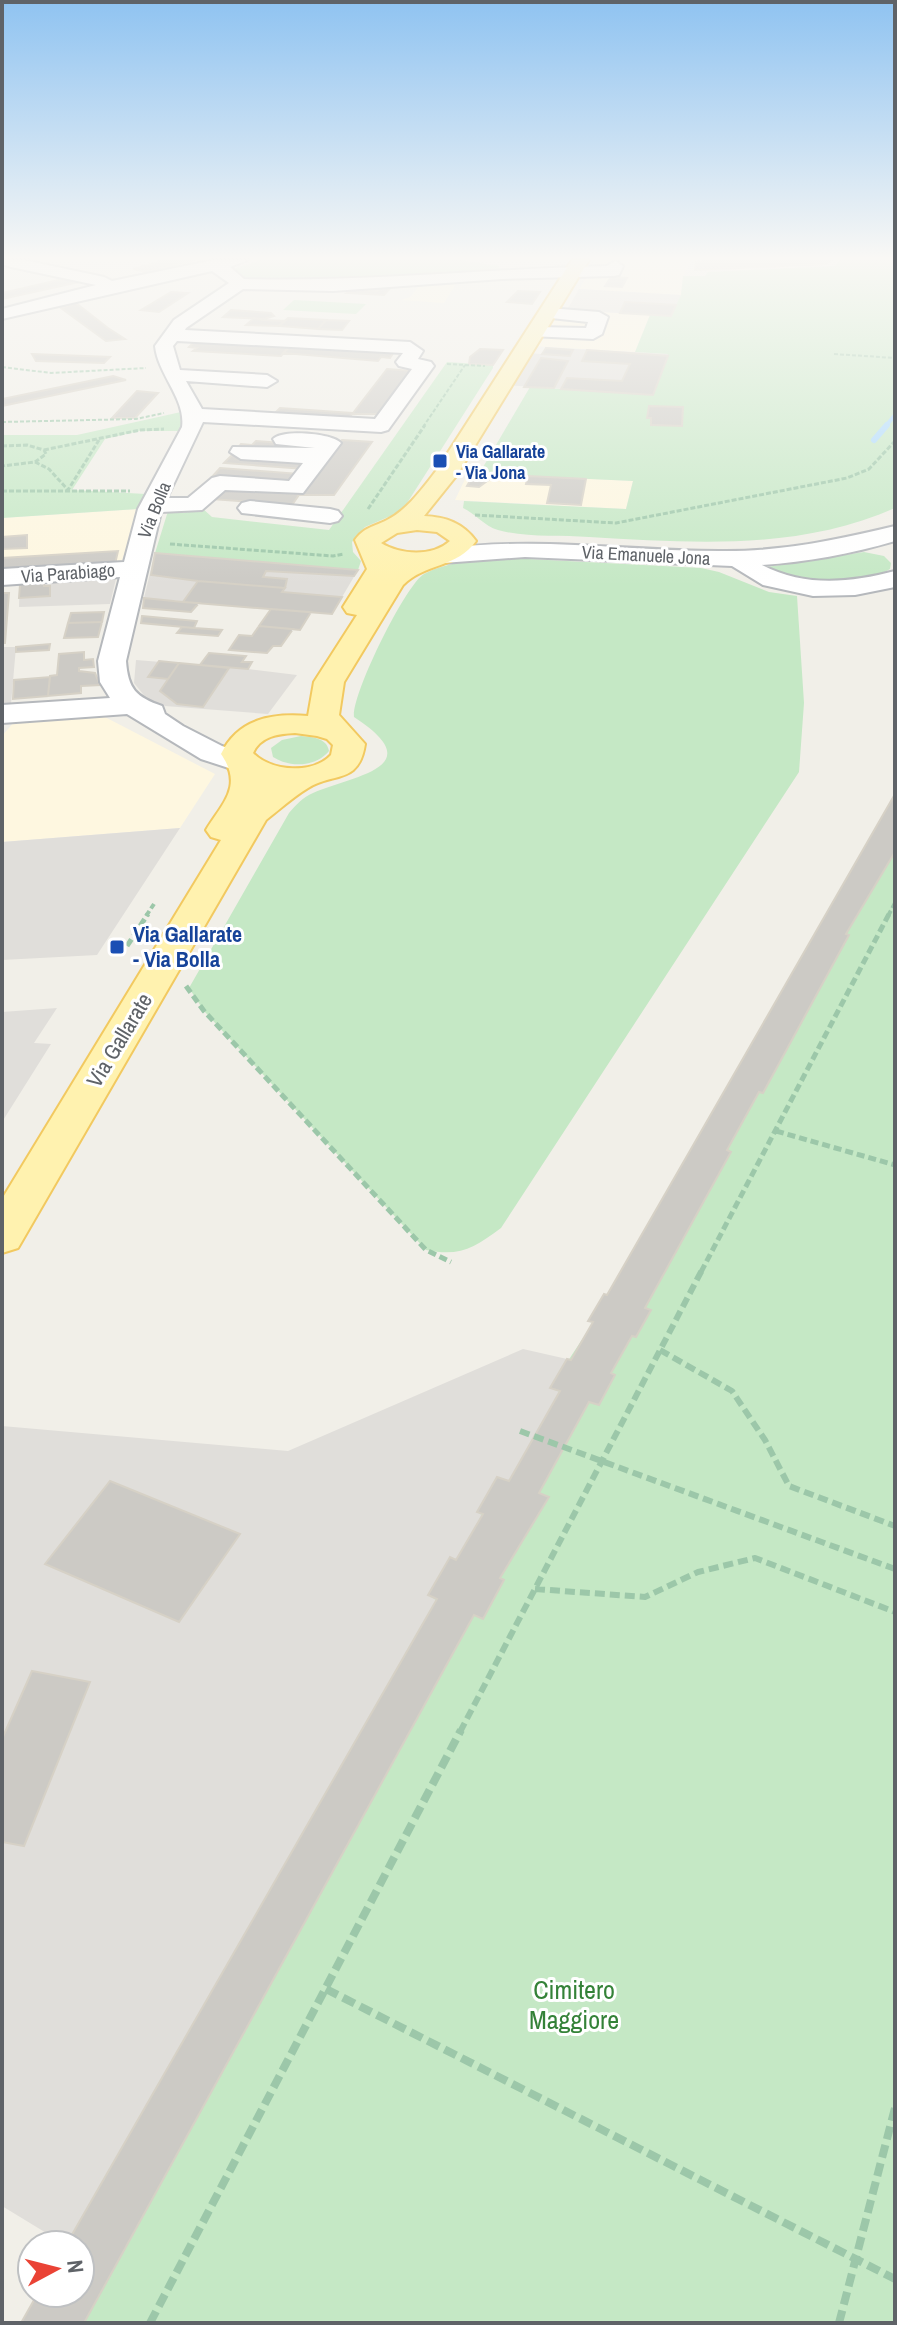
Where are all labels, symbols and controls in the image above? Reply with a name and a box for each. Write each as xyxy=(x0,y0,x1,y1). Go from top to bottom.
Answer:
place label: Via Gallarate - Via Jona xyxy=(456,439,545,485)
marker: Via Gallarate - Via Jona xyxy=(431,452,449,470)
street label: Via Bolla xyxy=(131,478,177,542)
street label: Via Emanuele Jona xyxy=(581,539,711,571)
street label: Via Parabiago xyxy=(20,557,116,589)
place label: Via Gallarate - Via Bolla xyxy=(133,919,242,974)
marker: Via Gallarate - Via Bolla xyxy=(108,938,126,956)
street label: Via Gallarate xyxy=(79,987,159,1093)
park label: Cimitero Maggiore xyxy=(529,1972,619,2037)
north arrow xyxy=(16,2229,96,2309)
text: N xyxy=(60,2258,92,2275)

